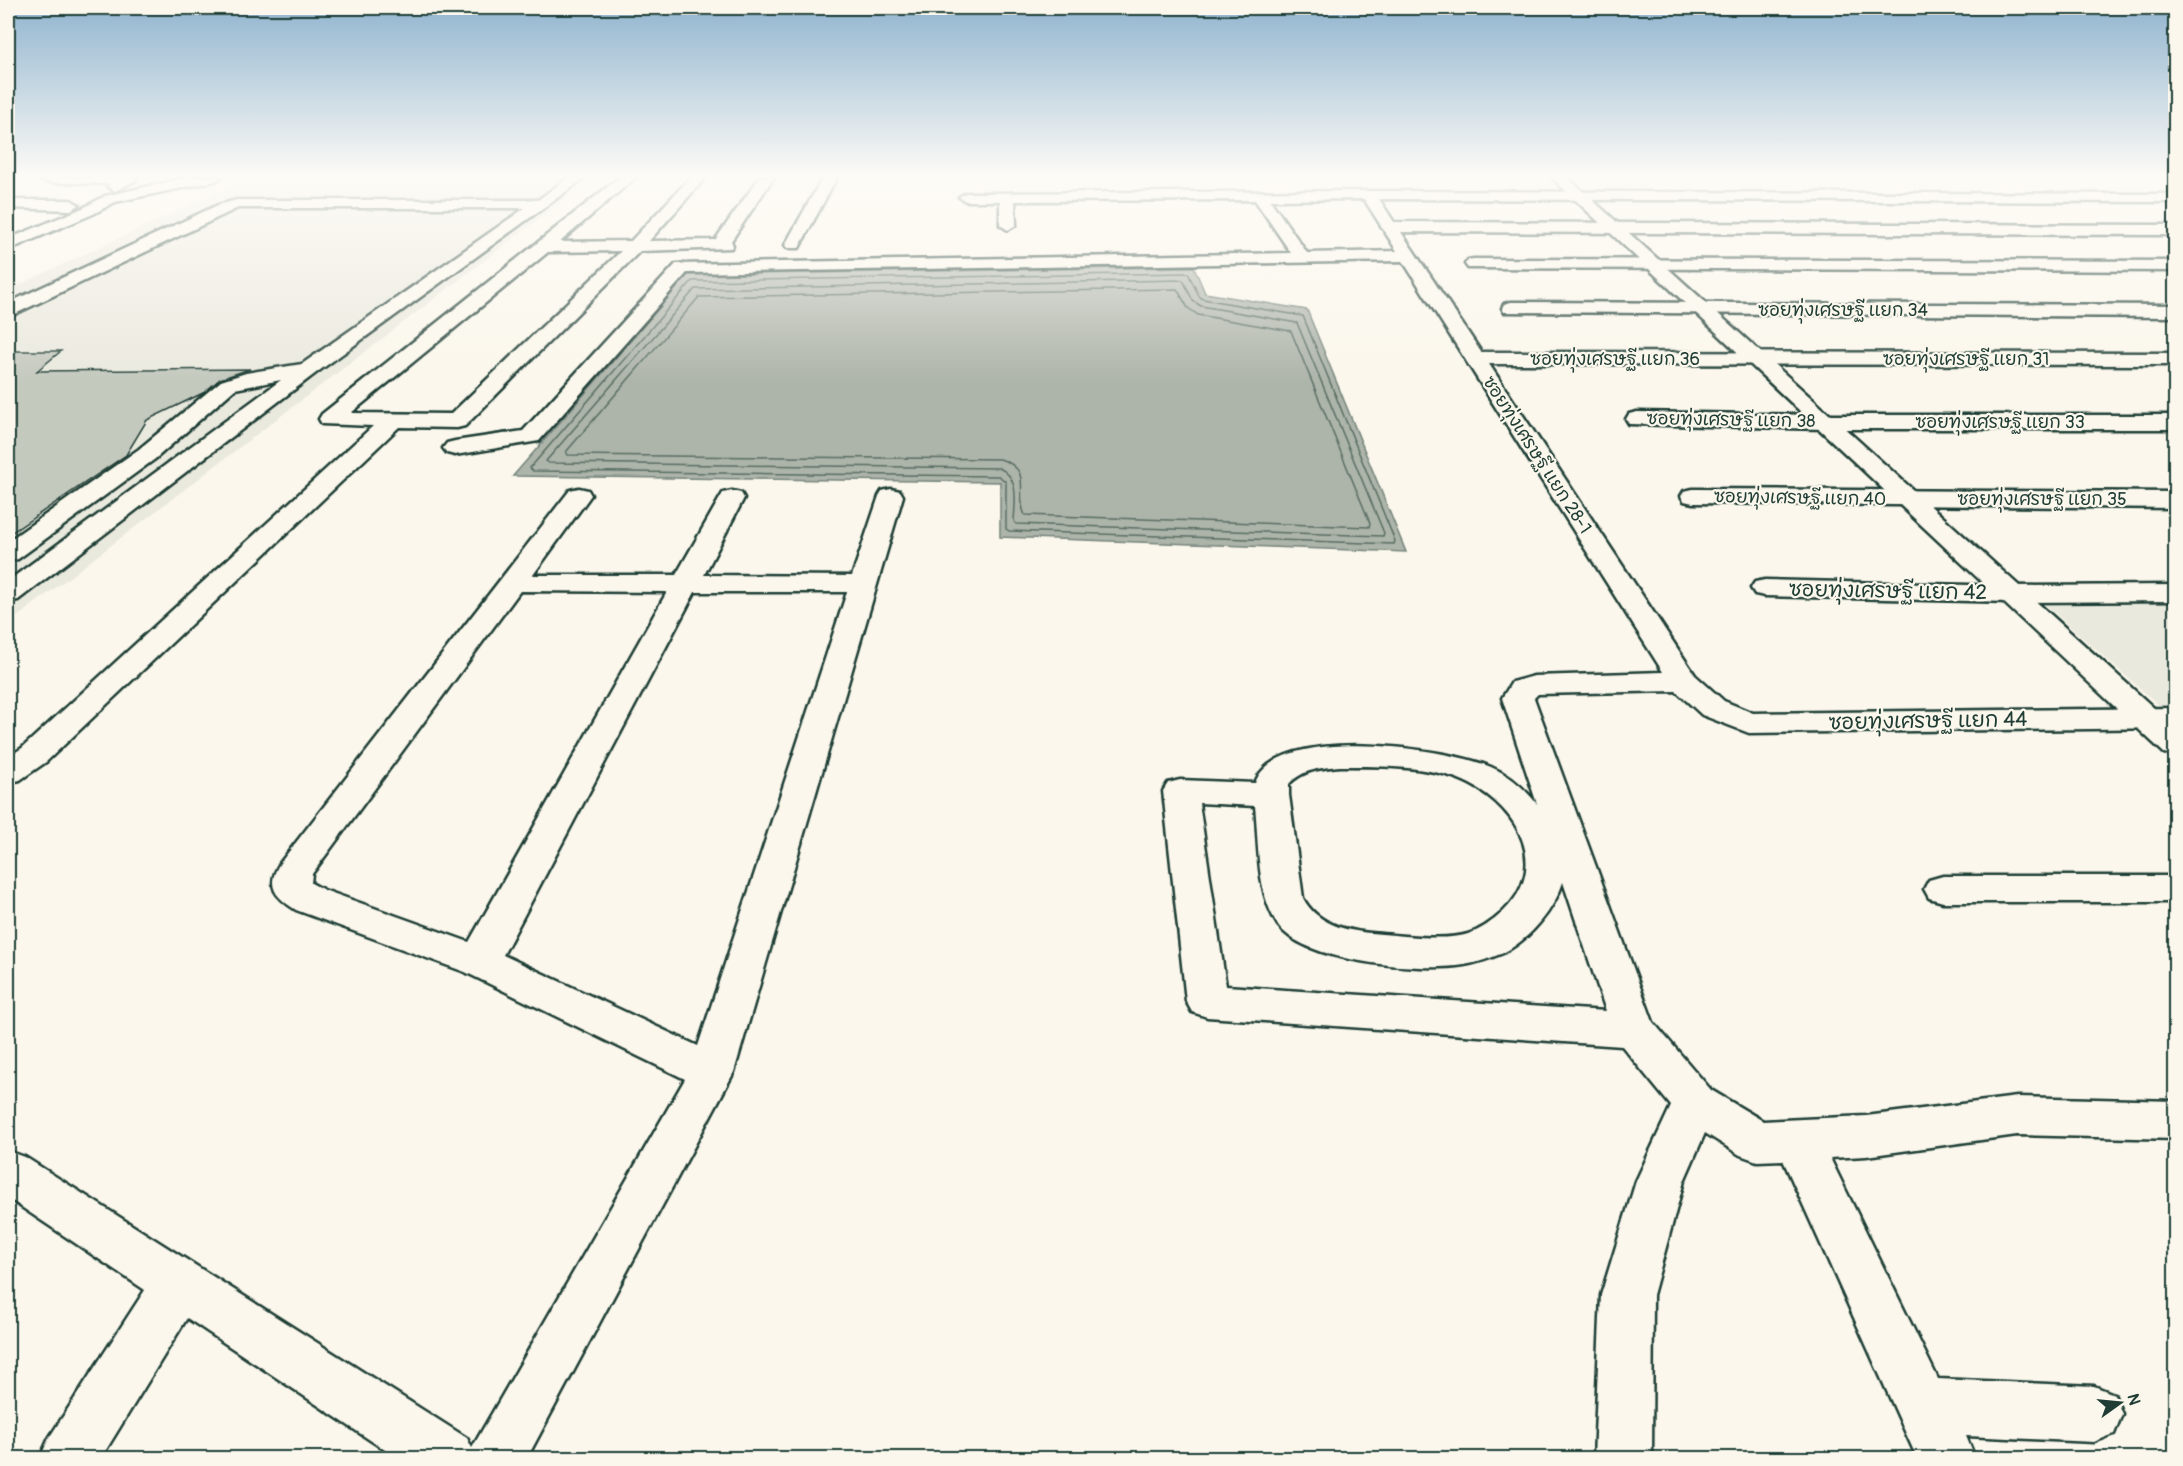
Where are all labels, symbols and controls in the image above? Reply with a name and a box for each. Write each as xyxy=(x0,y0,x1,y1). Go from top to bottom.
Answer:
street label: ซอยทุ่งเศรษฐี แยก 34 xyxy=(1758,298,1929,324)
street label: ซอยทุ่งเศรษฐี แยก 36 xyxy=(1530,347,1700,373)
street label: ซอยทุ่งเศรษฐี แยก 31 xyxy=(1883,347,2049,373)
street label: ซอยทุ่งเศรษฐี แยก 28-1 xyxy=(1476,371,1597,539)
street label: ซอยทุ่งเศรษฐี แยก 38 xyxy=(1646,406,1816,435)
street label: ซอยทุ่งเศรษฐี แยก 33 xyxy=(1915,410,2085,436)
street label: ซอยทุ่งเศรษฐี แยก 40 xyxy=(1714,484,1886,513)
street label: ซอยทุ่งเศรษฐี แยก 35 xyxy=(1957,487,2127,513)
street label: ซอยทุ่งเศรษฐี แยก 42 xyxy=(1789,576,1987,608)
street label: ซอยทุ่งเศรษฐี แยก 44 xyxy=(1828,706,2028,738)
north arrow xyxy=(2090,1373,2150,1433)
text: N xyxy=(2122,1392,2145,1407)

